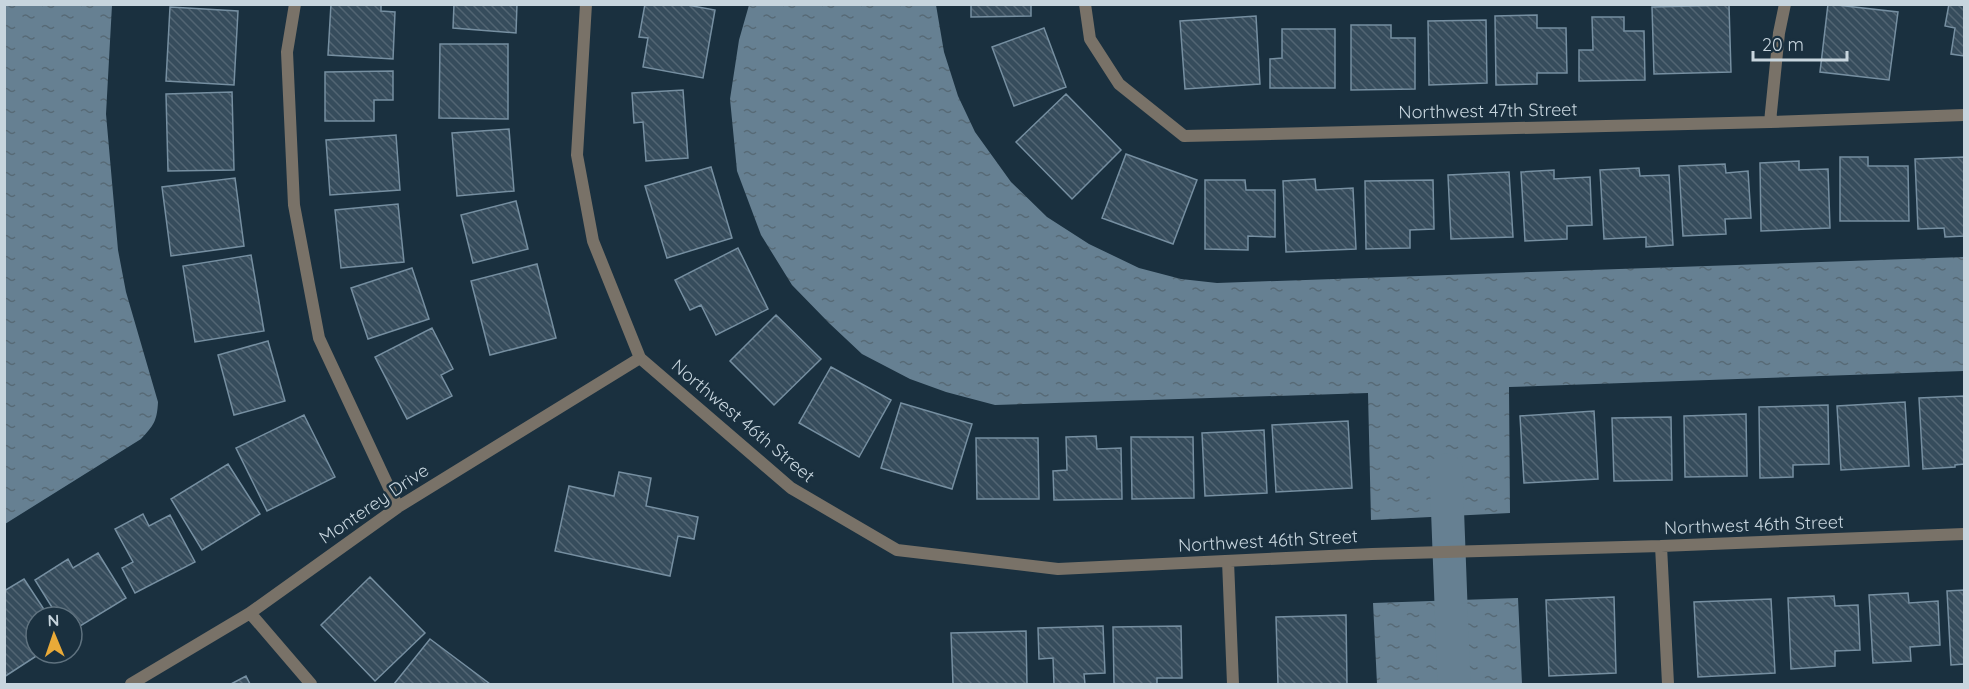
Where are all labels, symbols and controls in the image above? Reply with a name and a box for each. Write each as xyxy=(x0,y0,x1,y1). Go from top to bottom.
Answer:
scale bar xyxy=(1753,24,1848,62)
text: 20 m xyxy=(1762,33,1804,56)
street label: Northwest 47th Street xyxy=(1398,97,1578,124)
street label: Northwest 46th Street xyxy=(667,354,820,487)
street label: Monterey Drive xyxy=(314,458,433,549)
street label: Northwest 46th Street xyxy=(1664,510,1844,539)
street label: Northwest 46th Street xyxy=(1177,524,1358,557)
north arrow xyxy=(24,605,84,665)
text: N xyxy=(47,610,60,630)

